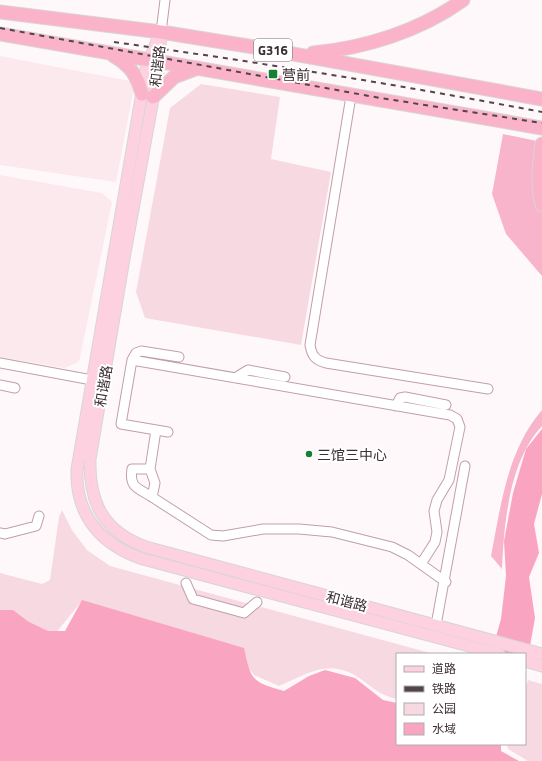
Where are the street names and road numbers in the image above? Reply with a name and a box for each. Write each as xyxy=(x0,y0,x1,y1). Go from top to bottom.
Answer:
road number: G316 xyxy=(254,39,292,61)
street label: 和谐路 xyxy=(144,44,170,88)
street label: 和谐路 xyxy=(89,363,117,409)
street label: 和谐路 xyxy=(324,585,370,617)

